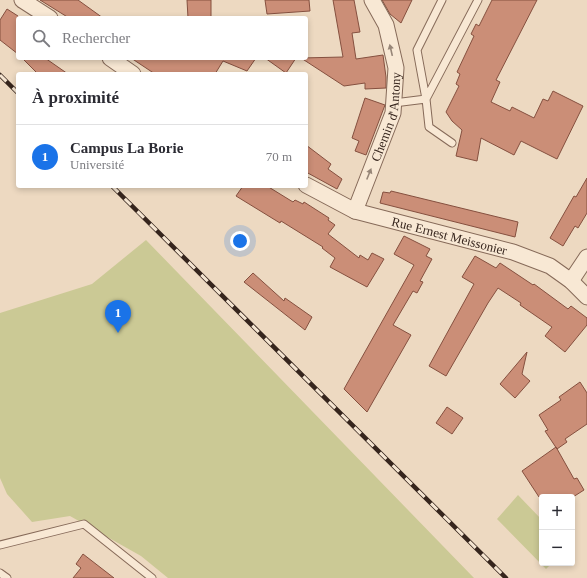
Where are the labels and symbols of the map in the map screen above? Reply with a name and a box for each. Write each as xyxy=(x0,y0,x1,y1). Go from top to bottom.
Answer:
one-way arrow xyxy=(388,43,394,56)
street label: Chemin d'Antony xyxy=(367,71,403,164)
one-way arrow xyxy=(366,169,372,180)
street label: Rue Ernest Meissonier xyxy=(390,213,509,258)
your location xyxy=(230,231,250,251)
pin: 1 xyxy=(105,300,131,333)

